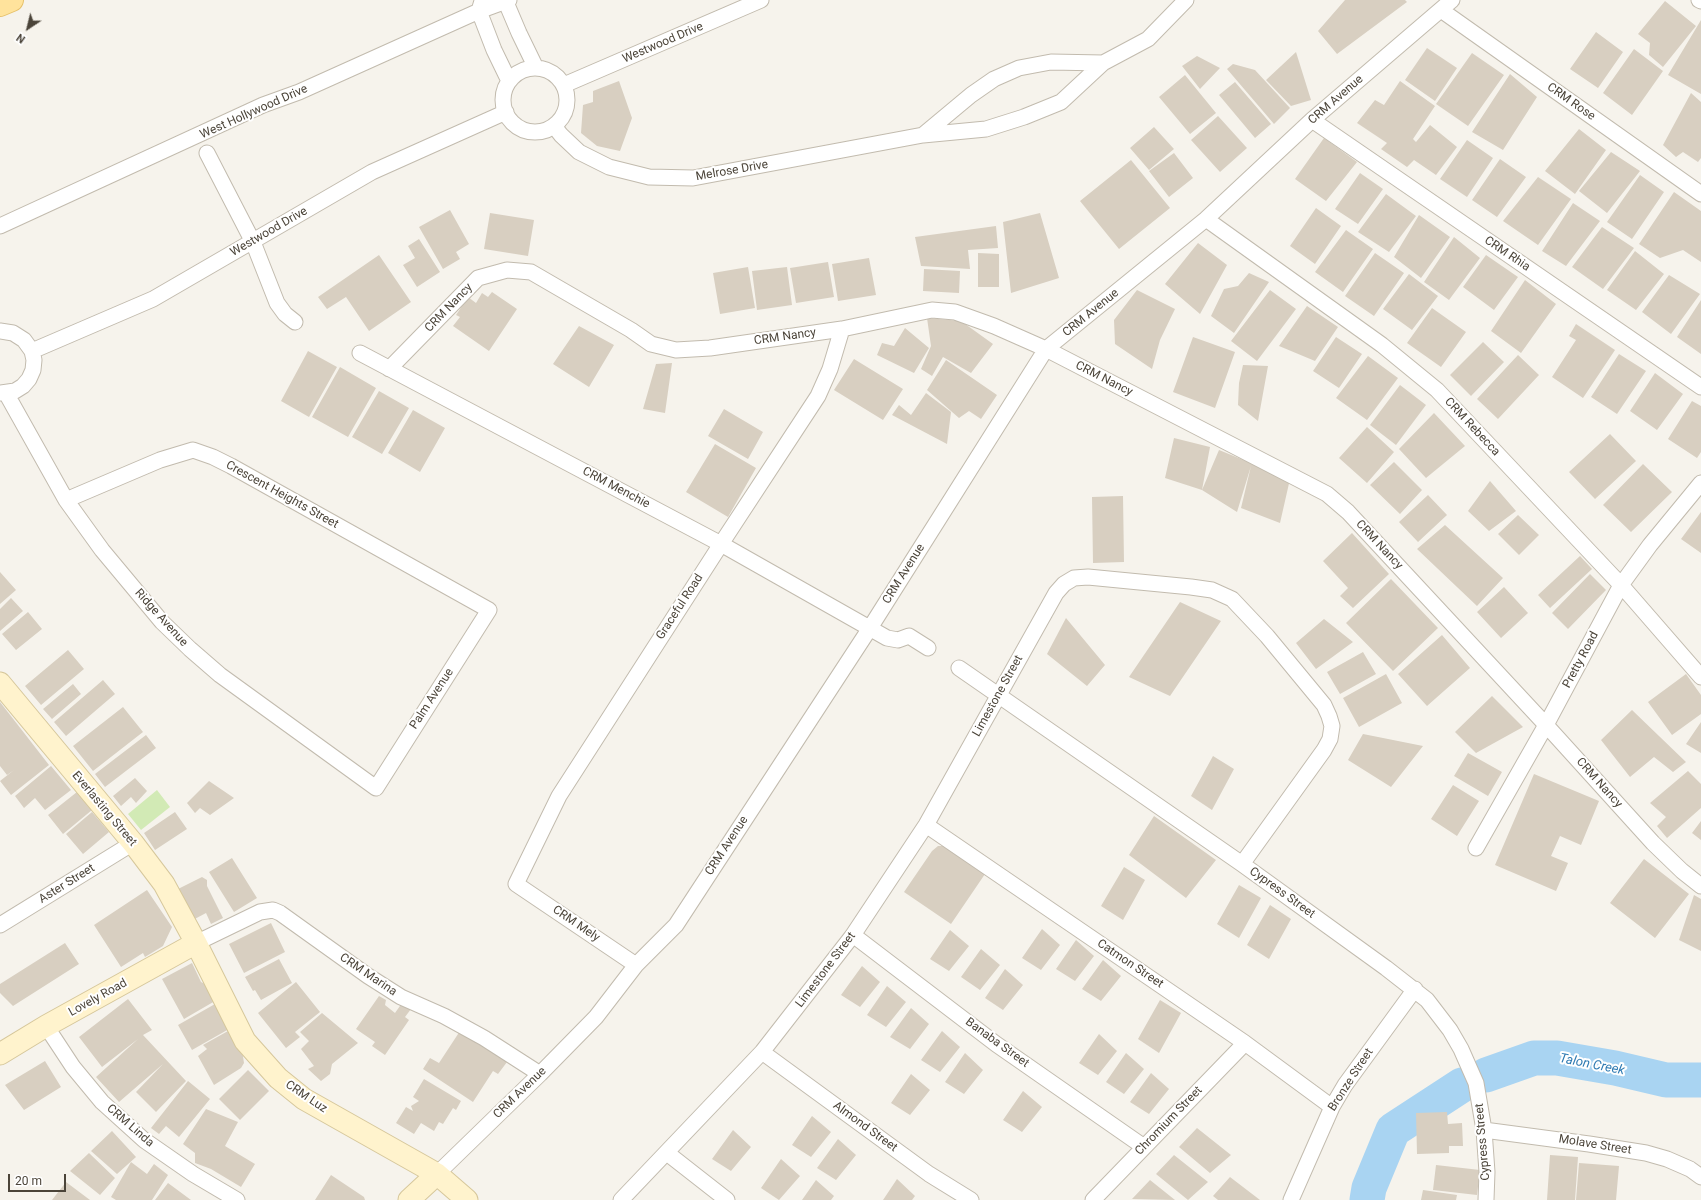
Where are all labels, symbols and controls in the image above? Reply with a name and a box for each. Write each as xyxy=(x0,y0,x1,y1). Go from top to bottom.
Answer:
north arrow xyxy=(8,8,48,48)
street label: Westwood Drive xyxy=(620,20,706,66)
text: N xyxy=(14,31,28,46)
street label: CRM Avenue xyxy=(1306,72,1366,128)
street label: CRM Rose xyxy=(1544,80,1598,124)
street label: West Hollywood Drive xyxy=(198,82,310,142)
street label: Melrose Drive xyxy=(695,158,769,184)
street label: Westwood Drive xyxy=(228,204,310,260)
street label: CRM Rhia xyxy=(1481,233,1533,275)
street label: CRM Nancy xyxy=(422,281,476,335)
street label: CRM Avenue xyxy=(1060,286,1122,340)
street label: CRM Nancy xyxy=(753,326,817,348)
street label: CRM Nancy xyxy=(1073,358,1135,400)
street label: CRM Rebecca xyxy=(1441,395,1503,459)
street label: Crescent Heights Street xyxy=(223,458,341,532)
street label: CRM Menchie xyxy=(580,464,652,512)
street label: CRM Nancy xyxy=(1352,517,1406,573)
street label: CRM Avenue xyxy=(880,541,928,607)
street label: Graceful Road xyxy=(653,571,707,643)
street label: Ridge Avenue xyxy=(131,586,191,650)
street label: Pretty Road xyxy=(1560,629,1602,691)
street label: Limestone Street xyxy=(970,653,1026,739)
street label: Palm Avenue xyxy=(407,666,457,732)
street label: CRM Nancy xyxy=(1573,755,1625,811)
street label: Everlasting Street xyxy=(68,769,140,849)
street label: CRM Avenue xyxy=(702,814,752,878)
street label: Aster Street xyxy=(36,861,98,907)
street label: Cypress Street xyxy=(1246,864,1318,922)
street label: CRM Mely xyxy=(550,903,602,945)
street label: Limestone Street xyxy=(793,929,859,1011)
street label: Catmon Street xyxy=(1094,937,1166,991)
street label: CRM Marina xyxy=(337,951,399,999)
street label: Lovely Road xyxy=(66,976,130,1020)
street label: Banaba Street xyxy=(962,1015,1032,1071)
street label: Bronze Street xyxy=(1325,1046,1377,1114)
water label: Talon Creek xyxy=(1558,1051,1626,1079)
street label: CRM Avenue xyxy=(491,1064,549,1122)
street label: CRM Luz xyxy=(282,1078,330,1116)
street label: Chromium Street xyxy=(1132,1083,1206,1159)
street label: Almond Street xyxy=(830,1099,900,1155)
street label: CRM Linda xyxy=(103,1102,157,1150)
street label: Cypress Street xyxy=(1472,1103,1494,1181)
street label: Molave Street xyxy=(1558,1132,1632,1158)
scale bar xyxy=(10,1166,68,1192)
text: 20 m xyxy=(15,1174,42,1188)

